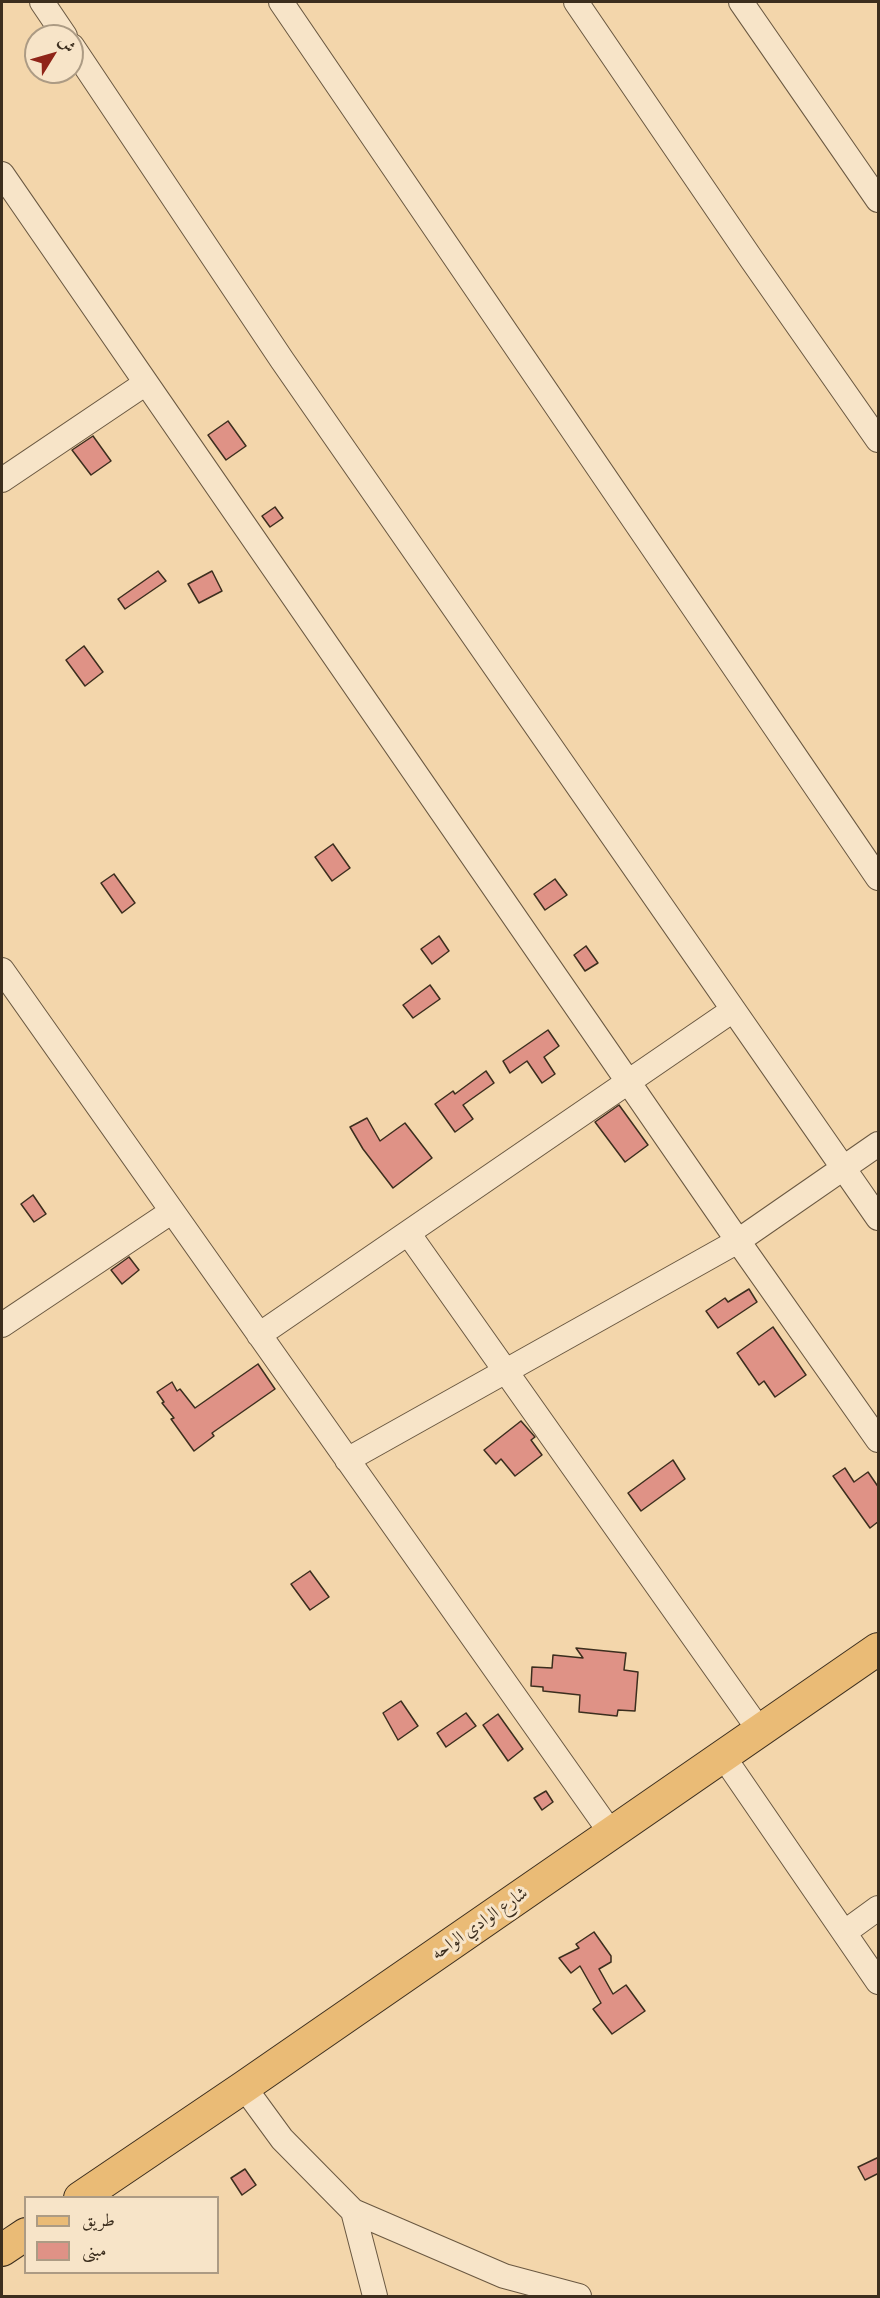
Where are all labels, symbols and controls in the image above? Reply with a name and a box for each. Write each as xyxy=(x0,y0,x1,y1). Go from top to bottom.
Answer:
north arrow xyxy=(24,24,84,84)
text: ش xyxy=(55,32,80,56)
street label: شارع الوادي الواحه xyxy=(428,1883,532,1965)
legend xyxy=(24,2196,219,2274)
text: طريق xyxy=(82,2209,115,2231)
text: مبنى xyxy=(82,2239,107,2261)

